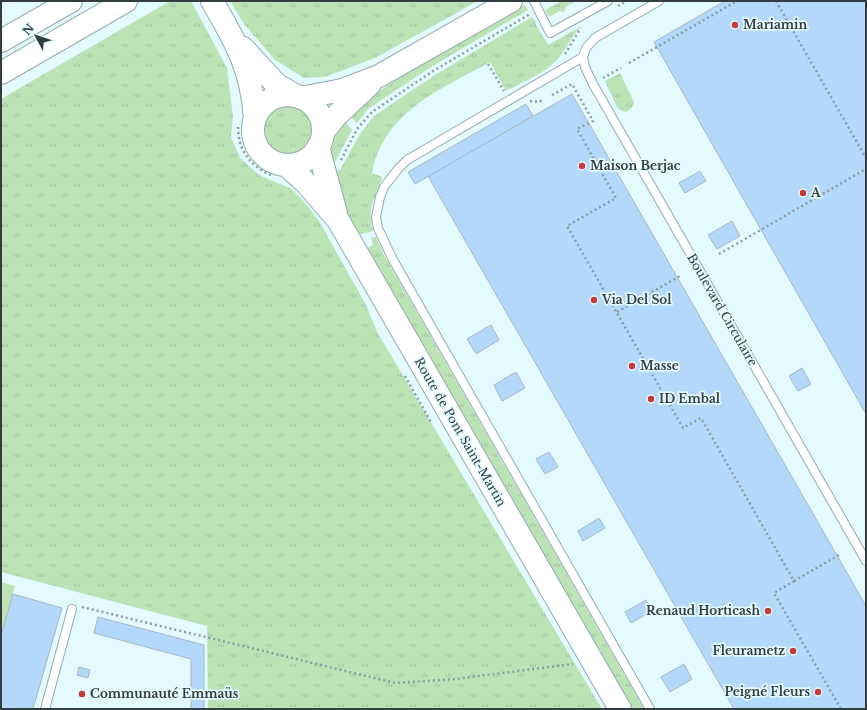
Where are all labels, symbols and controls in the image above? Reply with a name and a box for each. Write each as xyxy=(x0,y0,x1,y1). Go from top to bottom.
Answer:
north arrow xyxy=(16,16,56,56)
place label: Mariamin xyxy=(743,17,807,32)
marker: Mariamin xyxy=(730,20,740,30)
text: N xyxy=(20,21,37,38)
place label: Maison Berjac xyxy=(590,158,681,173)
marker: Maison Berjac xyxy=(577,161,587,171)
place label: A xyxy=(810,185,822,200)
marker: A xyxy=(798,188,808,198)
street label: Boulevard Circulaire xyxy=(684,251,761,369)
place label: Via Del Sol xyxy=(601,292,672,307)
marker: Via Del Sol xyxy=(589,295,599,305)
street label: Route de Pont Saint-Martin xyxy=(412,355,509,509)
place label: Masse xyxy=(640,358,679,373)
marker: Masse xyxy=(627,361,637,371)
place label: ID Embal xyxy=(659,391,721,406)
marker: ID Embal xyxy=(646,394,656,404)
place label: Renaud Horticash xyxy=(646,603,760,618)
marker: Renaud Horticash xyxy=(763,606,773,616)
place label: Fleurametz xyxy=(712,643,785,658)
marker: Fleurametz xyxy=(788,646,798,656)
place label: Peigné Fleurs xyxy=(724,684,810,699)
place label: Communauté Emmaüs xyxy=(90,686,239,701)
marker: Peigné Fleurs xyxy=(813,687,823,697)
marker: Communauté Emmaüs xyxy=(77,689,87,699)

